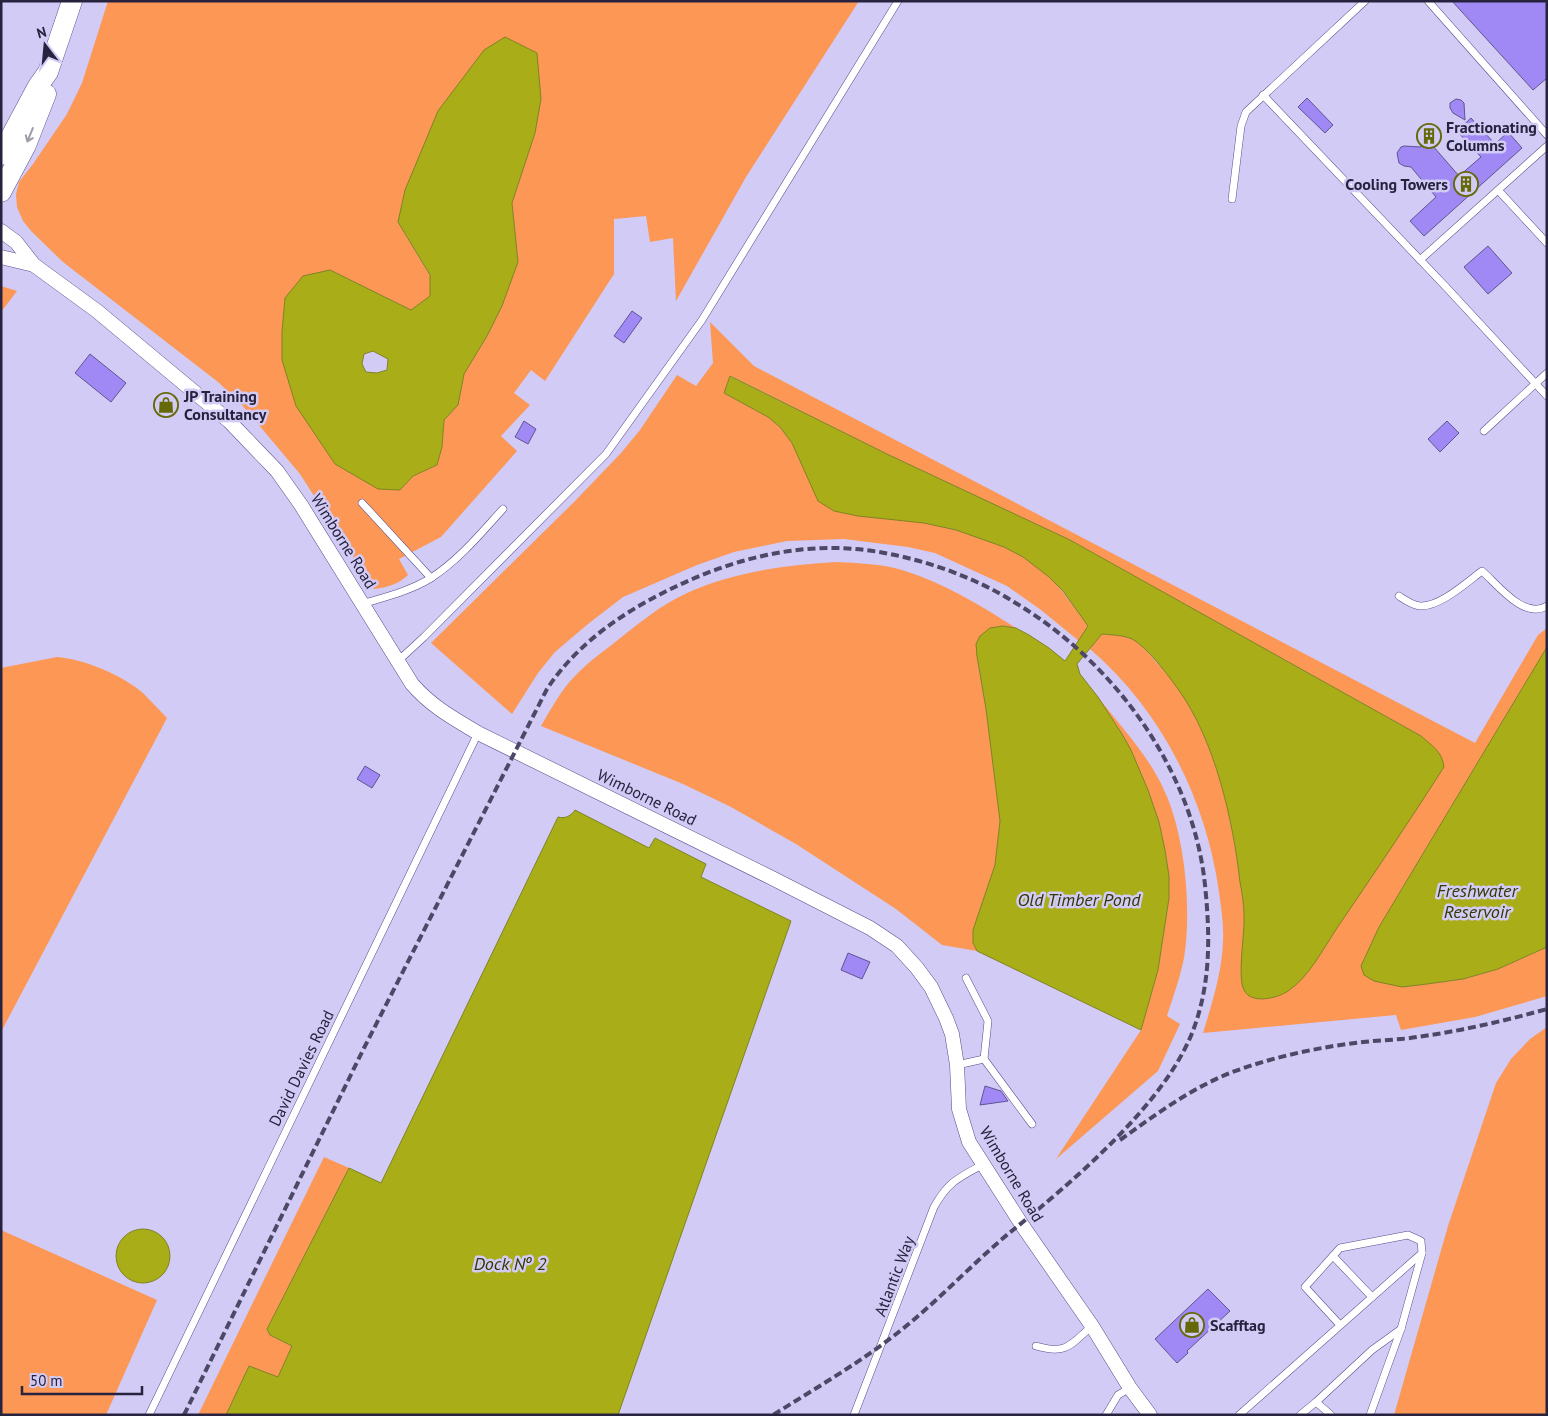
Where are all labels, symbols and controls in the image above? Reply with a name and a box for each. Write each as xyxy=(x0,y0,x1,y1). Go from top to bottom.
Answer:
north arrow xyxy=(20,20,70,70)
text: N xyxy=(35,23,48,42)
place label: Fractionating Columns xyxy=(1446,117,1537,155)
building icon: Fractionating Columns xyxy=(1416,123,1442,149)
one-way arrow xyxy=(25,127,35,142)
building icon: Cooling Towers xyxy=(1453,171,1479,197)
place label: Cooling Towers xyxy=(1345,174,1448,194)
place label: JP Training Consultancy xyxy=(183,386,267,424)
shop icon: JP Training Consultancy xyxy=(153,392,179,418)
street label: Wimborne Road xyxy=(307,490,381,592)
street label: Wimborne Road xyxy=(594,764,700,830)
water label: Freshwater Reservoir xyxy=(1437,879,1518,923)
water label: Old Timber Pond xyxy=(1018,888,1141,911)
street label: David Davies Road xyxy=(264,1007,338,1129)
street label: Wimborne Road xyxy=(976,1122,1048,1226)
street label: Atlantic Way xyxy=(870,1233,919,1319)
water label: Dock Nº 2 xyxy=(474,1252,547,1275)
shop icon: Scafftag xyxy=(1179,1312,1205,1338)
place label: Scafftag xyxy=(1210,1315,1266,1335)
scale bar xyxy=(22,1364,142,1396)
text: 50 m xyxy=(30,1371,63,1390)

